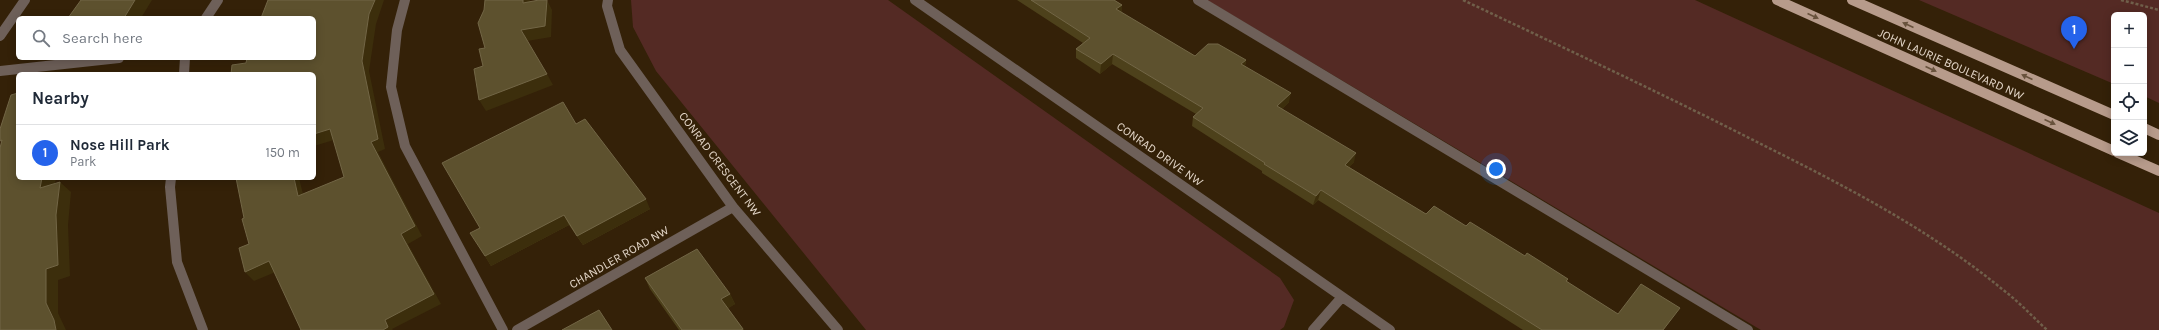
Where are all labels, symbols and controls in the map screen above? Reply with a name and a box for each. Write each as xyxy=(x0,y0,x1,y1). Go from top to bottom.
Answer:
map controls xyxy=(2111,12,2147,156)
button: + xyxy=(2111,12,2147,48)
one-way arrow xyxy=(1807,13,1818,19)
search box xyxy=(16,16,316,60)
pin: 1 xyxy=(2061,16,2087,49)
one-way arrow xyxy=(1902,21,1914,28)
street label: JOHN LAURIE BOULEVARD NW xyxy=(1876,25,2026,103)
icon: search xyxy=(30,27,52,49)
text: Search here xyxy=(62,29,143,47)
button: − xyxy=(2111,48,2147,84)
one-way arrow xyxy=(1926,66,1937,72)
one-way arrow xyxy=(2021,74,2033,80)
button: locate xyxy=(2111,84,2147,120)
text: Nearby xyxy=(32,88,89,108)
street label: CONRAD CRESCENT NW xyxy=(676,109,764,219)
street label: CONRAD DRIVE NW xyxy=(1114,119,1206,189)
one-way arrow xyxy=(2044,119,2056,125)
button: layers xyxy=(2111,120,2147,156)
text: Nose Hill Park xyxy=(70,136,170,154)
text: 1 xyxy=(43,145,47,160)
text: 150 m xyxy=(265,145,300,160)
text: Park xyxy=(70,154,96,169)
your location xyxy=(1486,159,1506,179)
street label: CHANDLER ROAD NW xyxy=(567,223,672,291)

